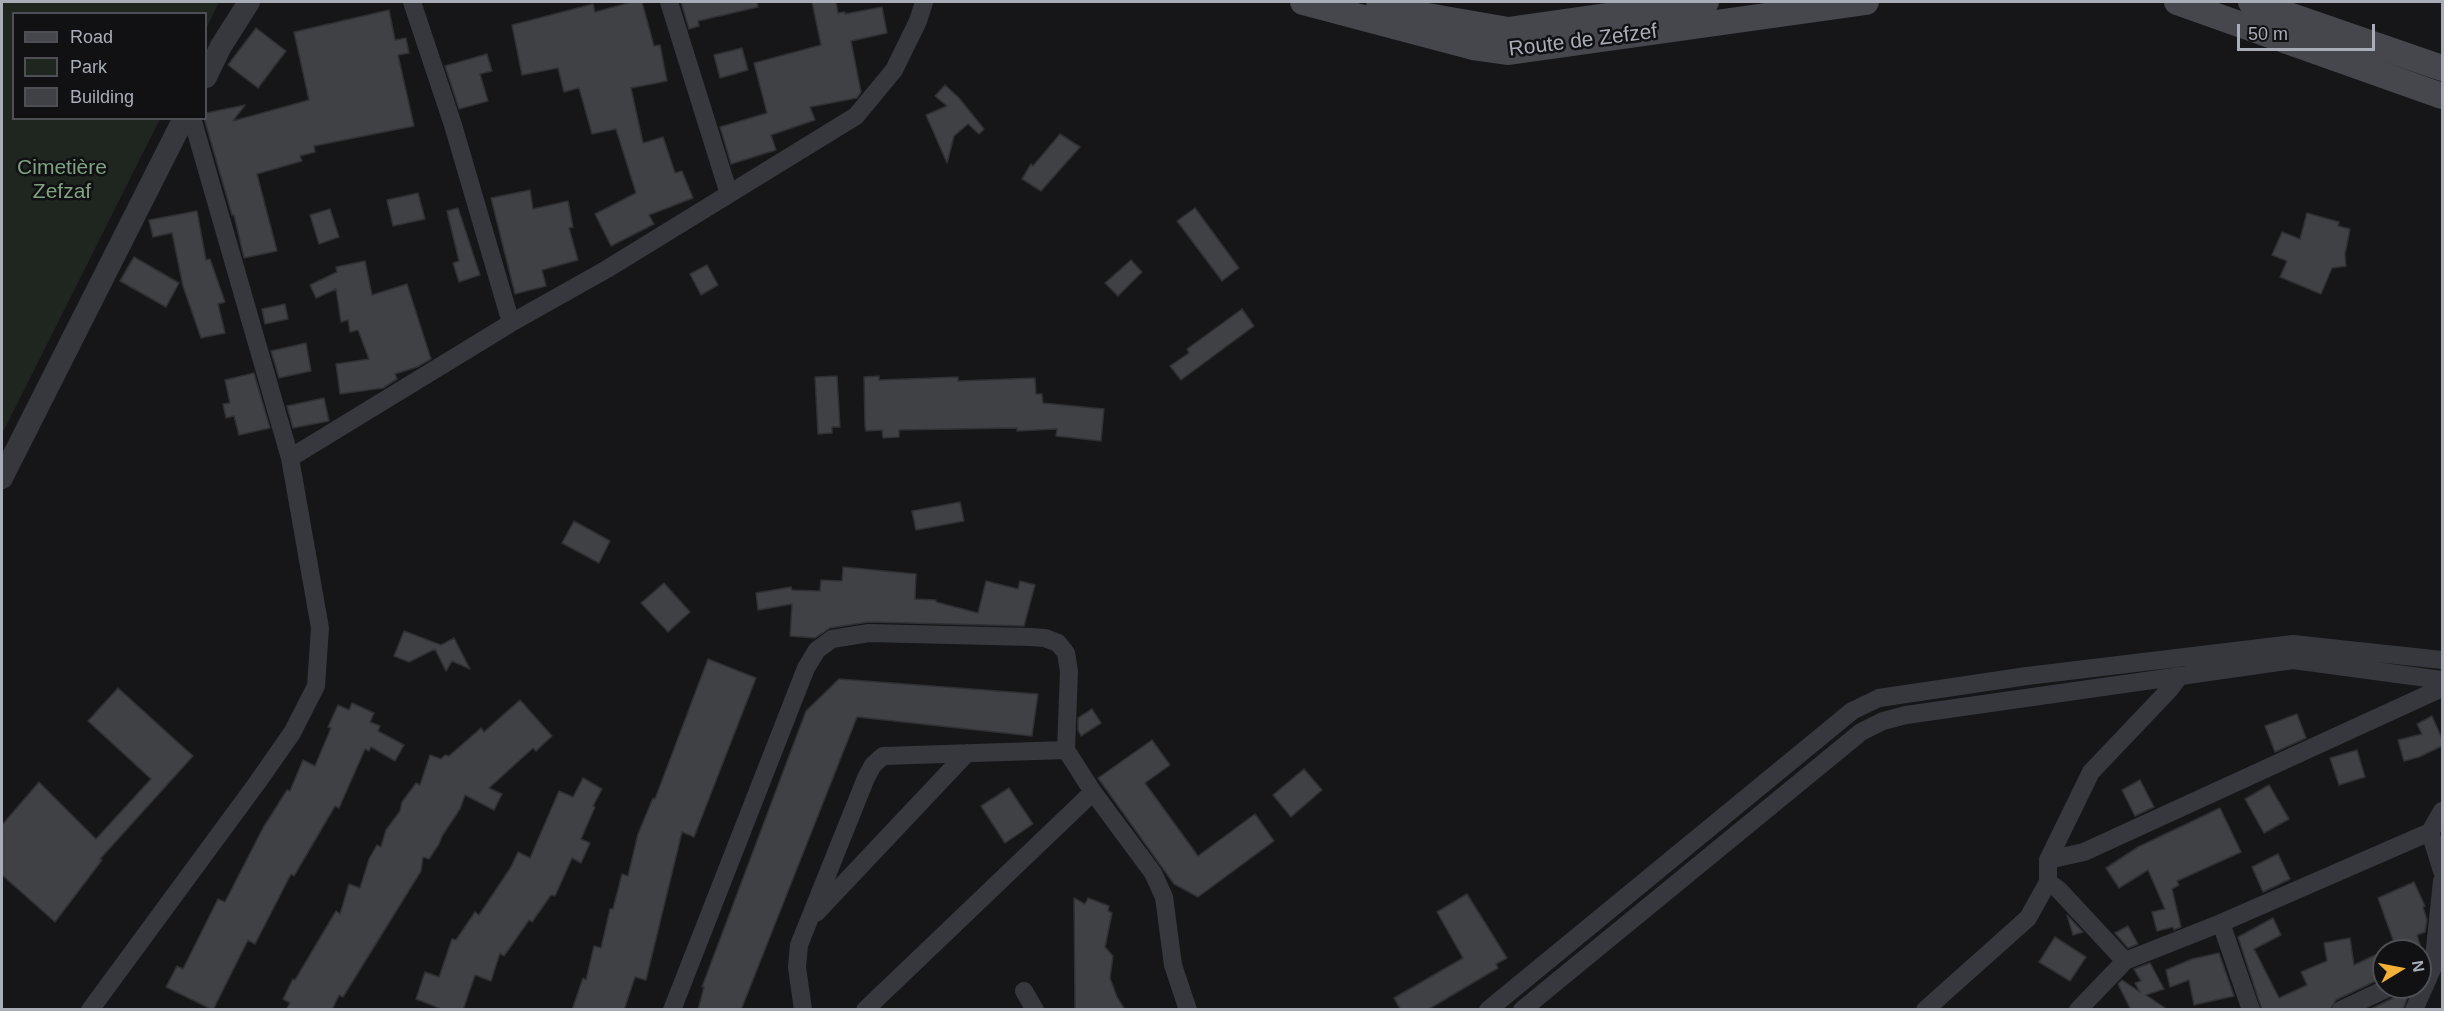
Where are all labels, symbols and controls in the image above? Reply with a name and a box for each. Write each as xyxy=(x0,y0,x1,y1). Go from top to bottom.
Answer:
legend xyxy=(12,12,207,120)
scale bar xyxy=(2240,12,2378,50)
street label: Route de Zefzef xyxy=(1507,19,1659,63)
text: 50 m xyxy=(2248,24,2288,44)
text: Road xyxy=(70,27,113,47)
text: Park xyxy=(70,57,107,77)
text: Building xyxy=(70,87,134,107)
park label: Cimetière Zefzaf xyxy=(17,155,107,205)
north arrow xyxy=(2372,939,2432,999)
text: N xyxy=(2409,959,2428,973)

